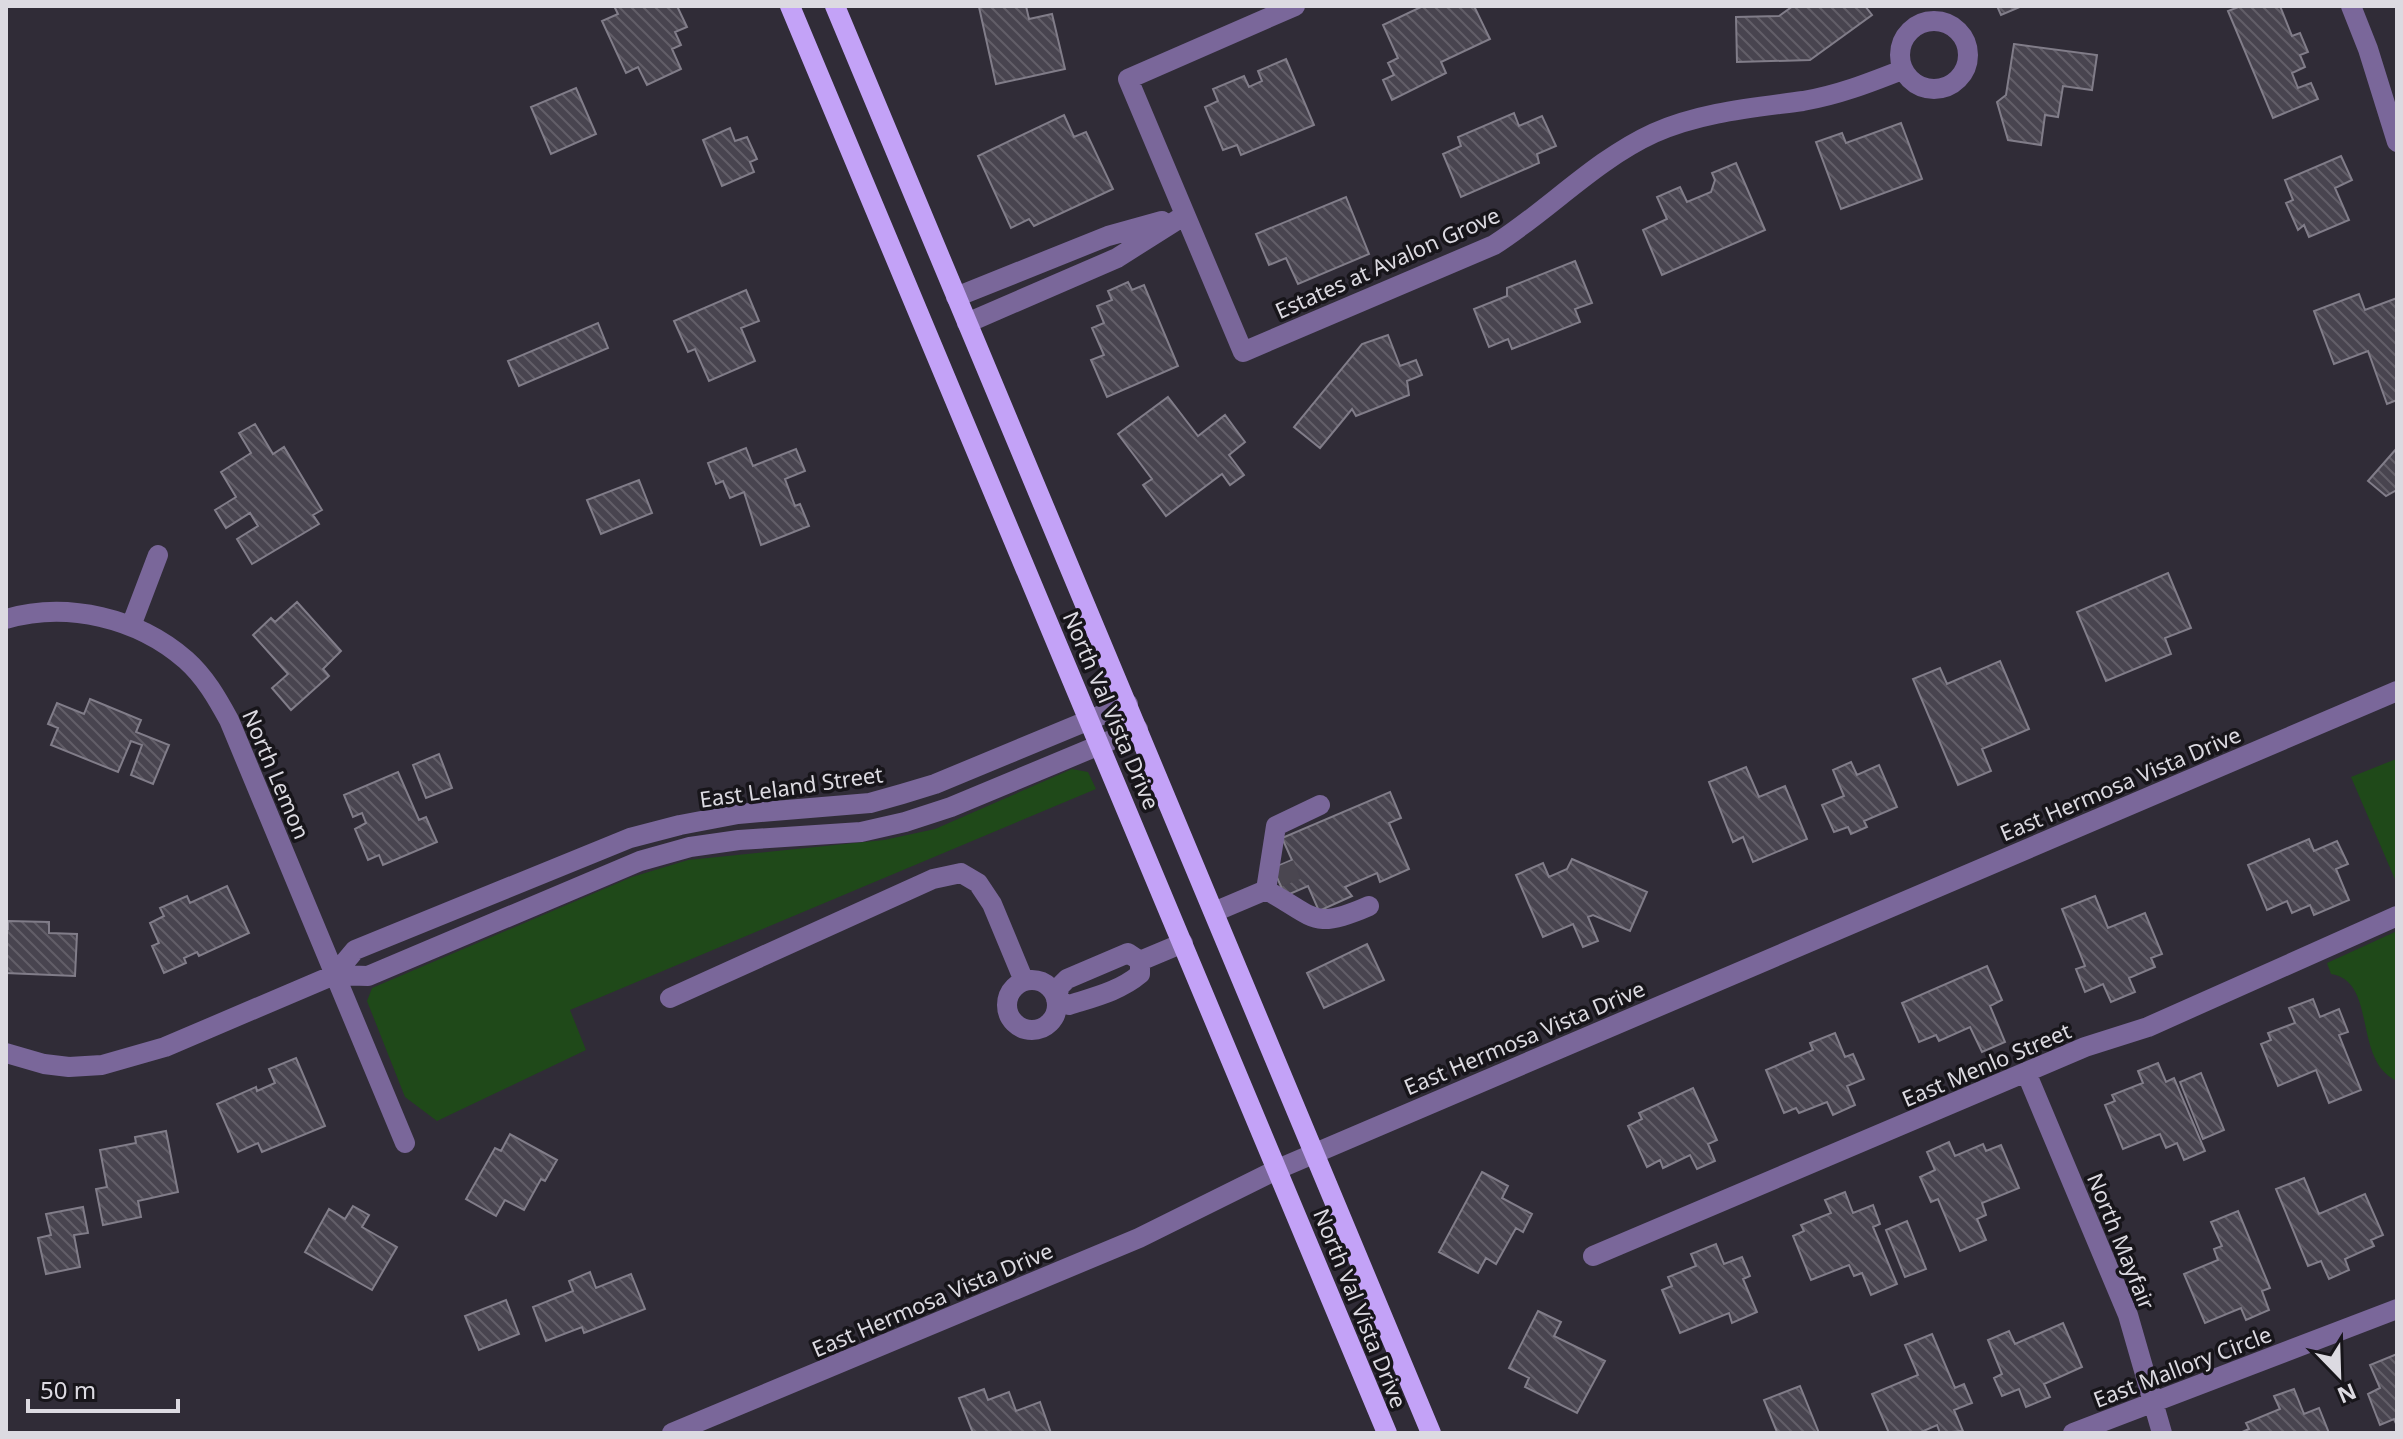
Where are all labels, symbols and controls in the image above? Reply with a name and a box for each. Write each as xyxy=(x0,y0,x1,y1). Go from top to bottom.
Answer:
street label: Estates at Avalon Grove xyxy=(1270,199,1504,325)
street label: North Val Vista Drive xyxy=(1057,606,1167,814)
street label: North Lemon xyxy=(236,705,318,843)
street label: East Hermosa Vista Drive xyxy=(1995,719,2245,847)
street label: East Leland Street xyxy=(697,758,885,814)
street label: East Hermosa Vista Drive xyxy=(1399,973,1649,1101)
street label: East Menlo Street xyxy=(1897,1015,2075,1113)
street label: North Mayfair xyxy=(2081,1168,2163,1314)
street label: North Val Vista Drive xyxy=(1307,1204,1415,1412)
street label: East Hermosa Vista Drive xyxy=(807,1235,1057,1363)
street label: East Mallory Circle xyxy=(2089,1318,2275,1414)
north arrow xyxy=(2299,1335,2379,1415)
scale bar xyxy=(28,1363,178,1413)
text: 50 m xyxy=(40,1373,96,1406)
text: N xyxy=(2333,1377,2361,1412)

